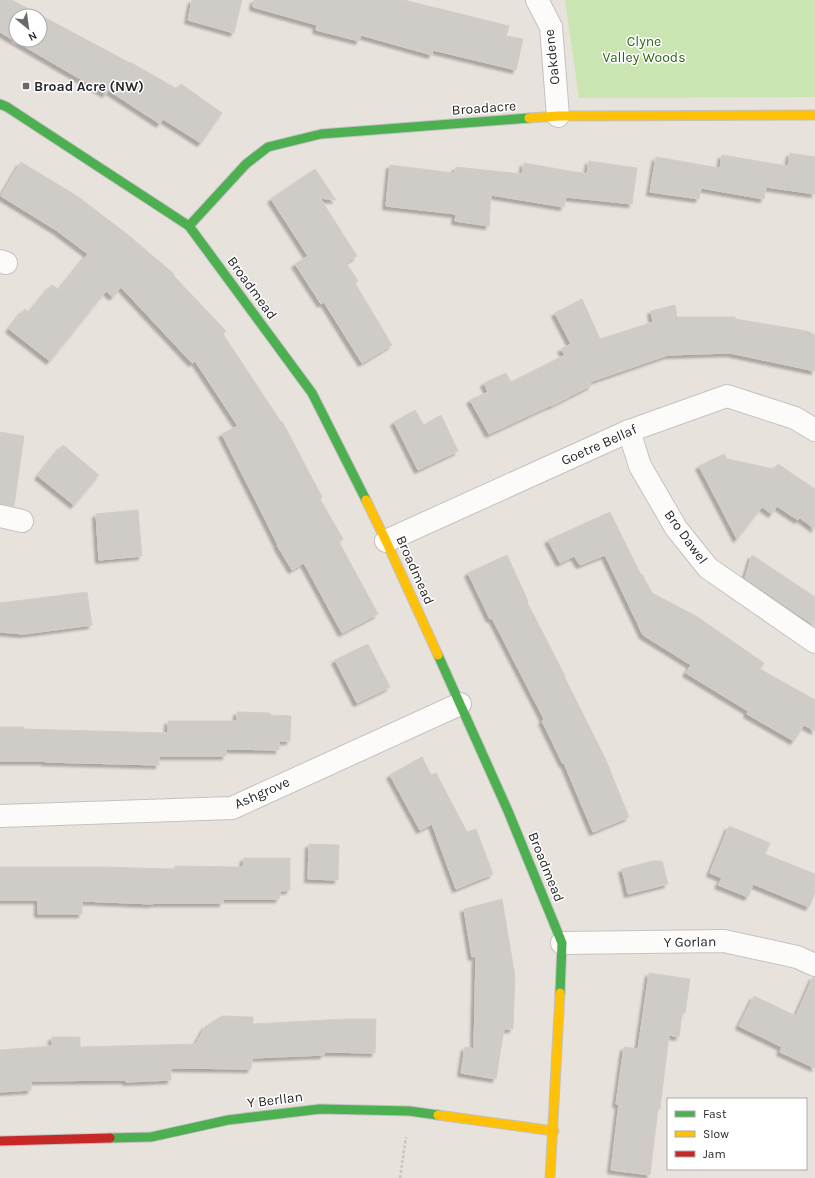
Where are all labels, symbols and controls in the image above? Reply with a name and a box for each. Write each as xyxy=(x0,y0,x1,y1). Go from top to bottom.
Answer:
north arrow xyxy=(8,8,48,48)
street label: Oakdene xyxy=(541,28,563,86)
text: N xyxy=(26,29,39,44)
park label: Clyne Valley Woods xyxy=(602,33,686,66)
place label: Broad Acre (NW) xyxy=(34,78,144,95)
marker: Broad Acre (NW) xyxy=(21,81,31,91)
street label: Broadacre xyxy=(451,97,517,119)
street label: Broadmead xyxy=(223,253,281,323)
street label: Goetre Bellaf xyxy=(559,421,640,469)
street label: Bro Dawel xyxy=(661,507,711,567)
street label: Broadmead xyxy=(392,533,438,607)
street label: Ashgrove xyxy=(232,773,292,813)
street label: Broadmead xyxy=(524,830,568,904)
street label: Y Gorlan xyxy=(663,933,717,951)
street label: Y Berllan xyxy=(246,1088,304,1112)
legend xyxy=(667,1098,807,1170)
text: Fast xyxy=(703,1107,727,1121)
text: Slow xyxy=(703,1127,729,1141)
text: Jam xyxy=(703,1147,726,1161)

